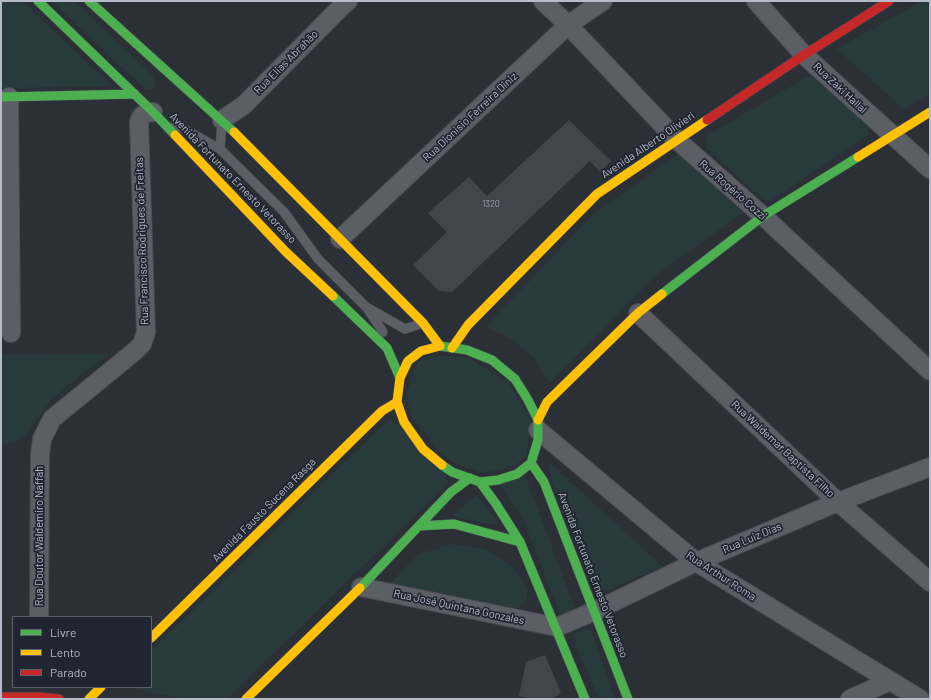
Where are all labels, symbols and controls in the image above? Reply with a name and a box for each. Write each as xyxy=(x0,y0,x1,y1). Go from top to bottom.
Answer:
street label: Rua Elias Abrahão xyxy=(251,27,321,97)
street label: Rua Zaki Hallal xyxy=(810,60,870,116)
street label: Rua Dionisio Ferreira Diniz xyxy=(420,70,520,164)
street label: Avenida Alberto Olivieri xyxy=(599,109,697,181)
street label: Avenida Fortunato Ernesto Vetorasso xyxy=(167,110,299,246)
street label: Rua Francisco Rodrigues de Freitas xyxy=(132,157,152,325)
street label: Rua Rogério Cozzi xyxy=(697,157,769,223)
house number: 1320 xyxy=(482,199,500,209)
street label: Rua Waldemar Baptista Filho xyxy=(729,398,837,500)
street label: Avenida Fausto Sucena Rasga xyxy=(209,455,319,565)
street label: Rua Doutor Waldemiro Naffah xyxy=(32,466,46,606)
street label: Avenida Fortunato Ernesto Vetorasso xyxy=(555,490,631,660)
street label: Rua Luiz Dias xyxy=(720,520,784,556)
street label: Rua Arthur Roma xyxy=(684,548,758,604)
street label: Rua José Quintana Gonzales xyxy=(392,587,526,627)
legend xyxy=(12,616,152,688)
text: Livre xyxy=(50,625,76,639)
text: Lento xyxy=(50,645,80,659)
text: Parado xyxy=(50,665,87,679)

